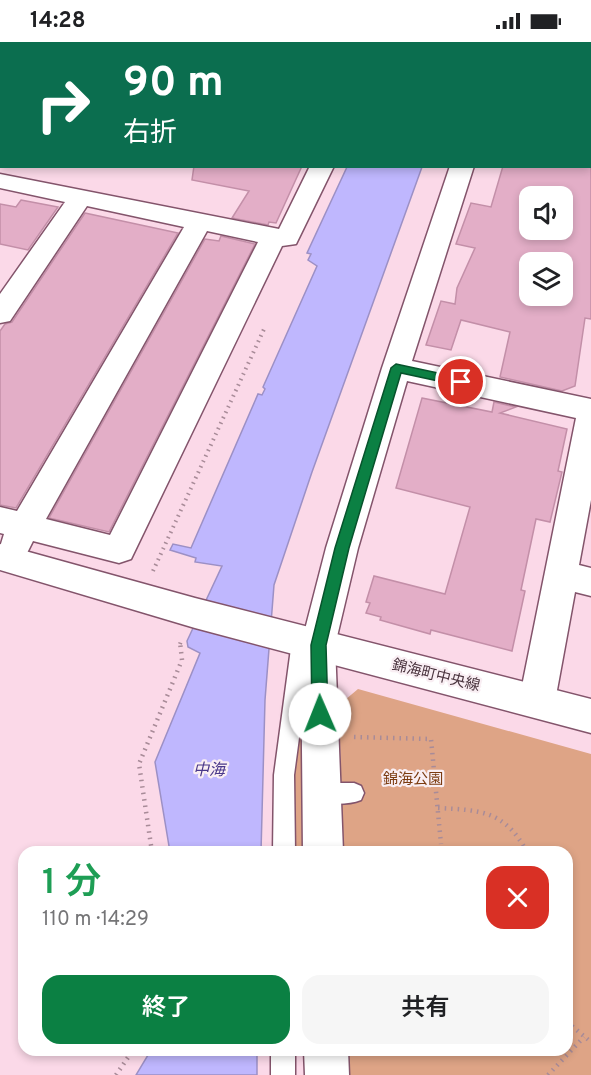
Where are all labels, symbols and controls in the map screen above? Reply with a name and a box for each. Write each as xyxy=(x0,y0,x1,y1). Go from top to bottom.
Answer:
text: 14:28 xyxy=(30,8,86,35)
text: 90 m xyxy=(123,58,224,111)
icon: right xyxy=(24,66,102,144)
text: 右折 xyxy=(123,117,177,151)
map controls xyxy=(519,186,573,306)
button: sound xyxy=(519,186,573,240)
button: layers xyxy=(519,252,573,306)
pin xyxy=(435,356,486,407)
icon: arrive xyxy=(444,365,477,398)
street label: 錦海町中央線 xyxy=(390,655,482,697)
position arrow xyxy=(288,682,352,746)
water label: 中海 xyxy=(193,761,228,781)
park label: 錦海公園 xyxy=(383,770,443,790)
text: 1 分 xyxy=(42,861,101,907)
button: close xyxy=(486,866,549,929)
text: 110 m · 14:29 xyxy=(42,907,149,933)
button: 終了 xyxy=(42,975,290,1044)
button: 共有 xyxy=(302,975,549,1044)

